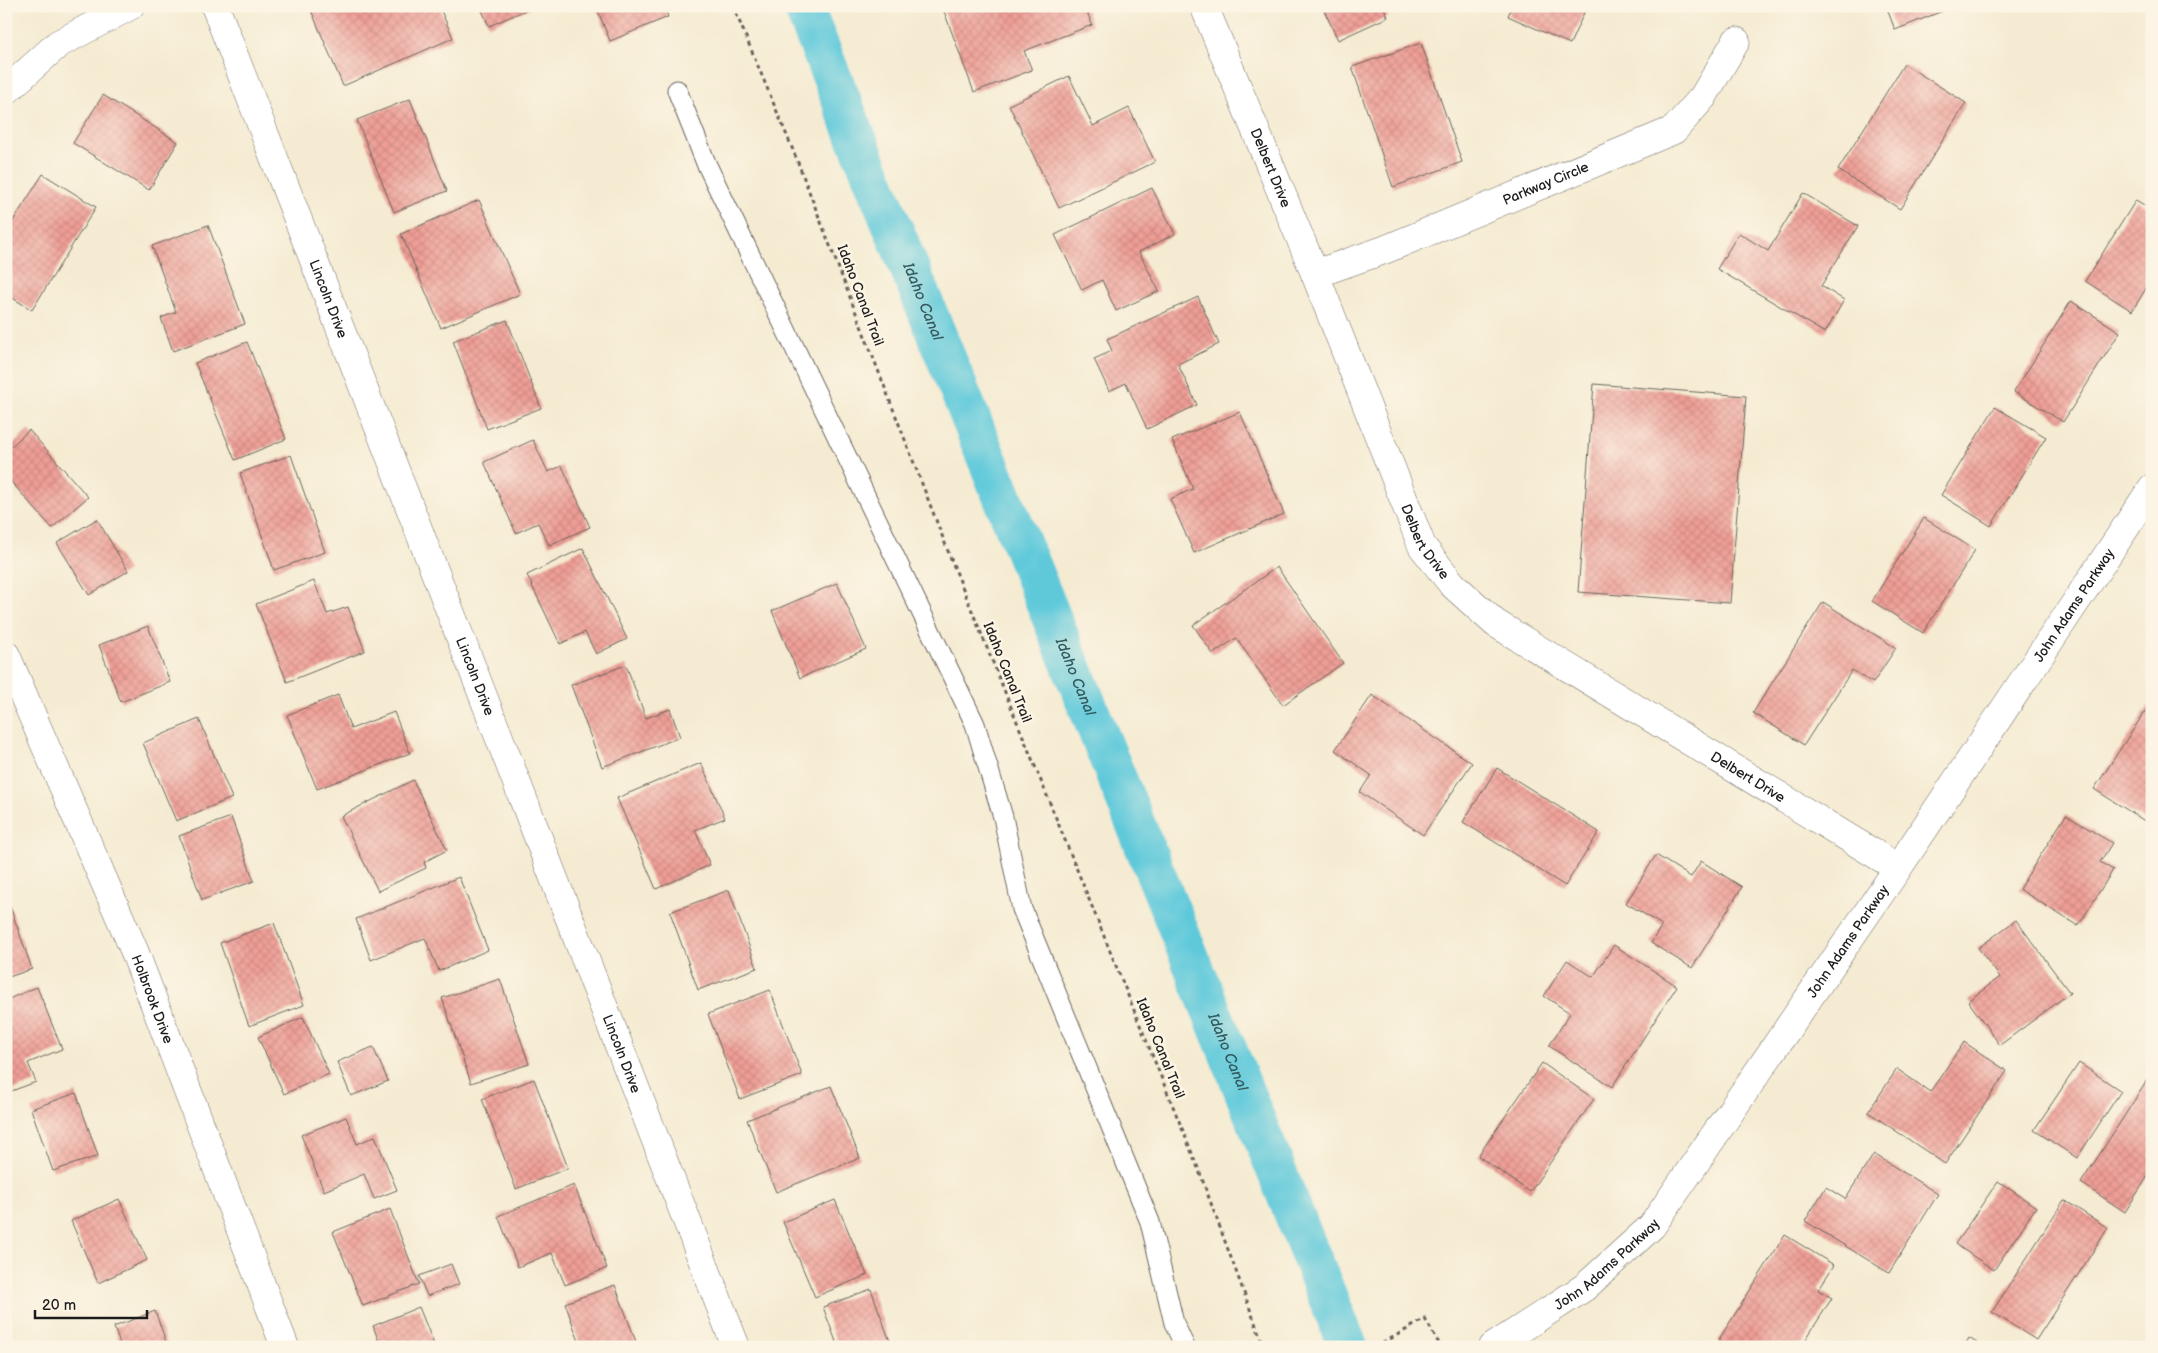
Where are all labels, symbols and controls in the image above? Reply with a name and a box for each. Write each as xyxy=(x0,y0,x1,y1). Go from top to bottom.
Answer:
street label: Delbert Drive xyxy=(1247,126,1294,210)
street label: Parkway Circle xyxy=(1500,158,1591,209)
street label: Idaho Canal Trail xyxy=(833,242,888,348)
street label: Lincoln Drive xyxy=(305,257,351,340)
water label: Idaho Canal xyxy=(898,259,947,344)
street label: Delbert Drive xyxy=(1397,502,1453,583)
street label: John Adams Parkway xyxy=(2030,545,2118,665)
street label: Idaho Canal Trail xyxy=(980,620,1035,725)
water label: Idaho Canal xyxy=(1050,634,1100,719)
street label: Lincoln Drive xyxy=(452,635,498,718)
street label: Delbert Drive xyxy=(1708,748,1788,806)
street label: John Adams Parkway xyxy=(1804,881,1893,1001)
street label: Holbrook Drive xyxy=(128,952,177,1046)
street label: Idaho Canal Trail xyxy=(1133,996,1188,1101)
water label: Idaho Canal xyxy=(1203,1009,1252,1094)
street label: Lincoln Drive xyxy=(599,1012,644,1095)
street label: John Adams Parkway xyxy=(1551,1215,1664,1314)
scale bar xyxy=(35,1288,148,1320)
text: 20 m xyxy=(42,1296,76,1315)

